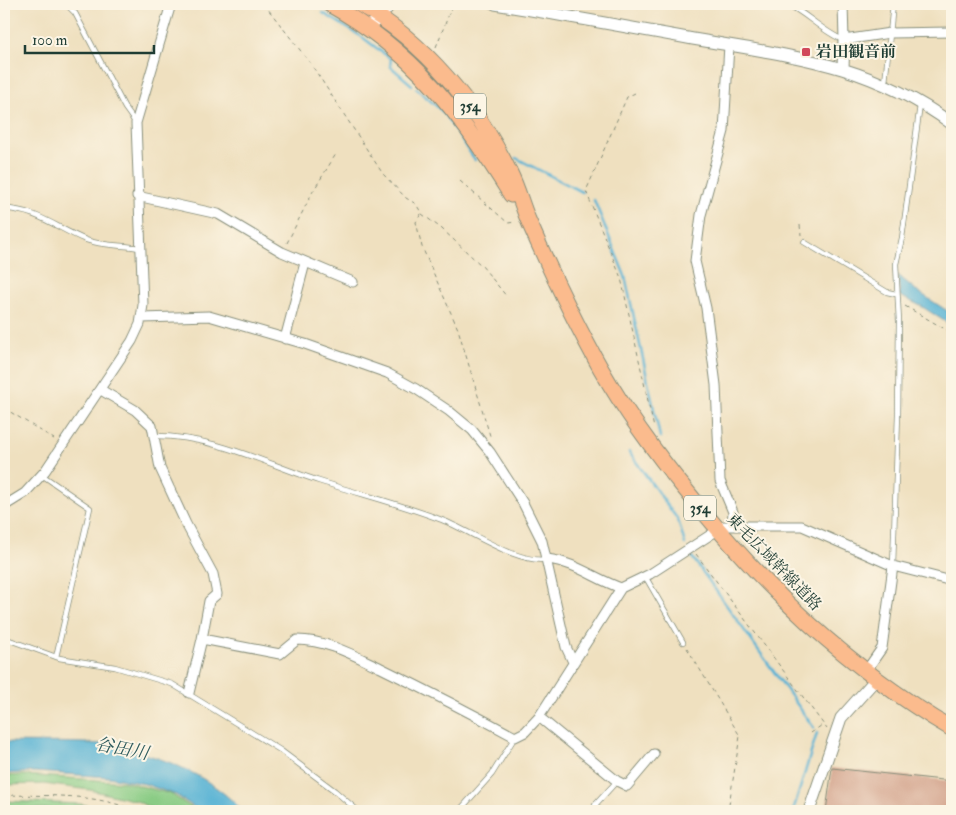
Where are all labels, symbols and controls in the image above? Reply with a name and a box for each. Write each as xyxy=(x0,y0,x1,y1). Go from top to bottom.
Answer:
scale bar xyxy=(25,22,154,54)
text: 100 m xyxy=(32,31,68,50)
place label: 岩田観音前 xyxy=(816,42,896,62)
marker: 岩田観音前 xyxy=(800,46,812,58)
road number: 354 xyxy=(454,94,486,118)
road number: 354 xyxy=(684,496,716,520)
street label: 東毛広域幹線道路 xyxy=(722,509,826,615)
water label: 谷田川 xyxy=(93,733,153,766)

